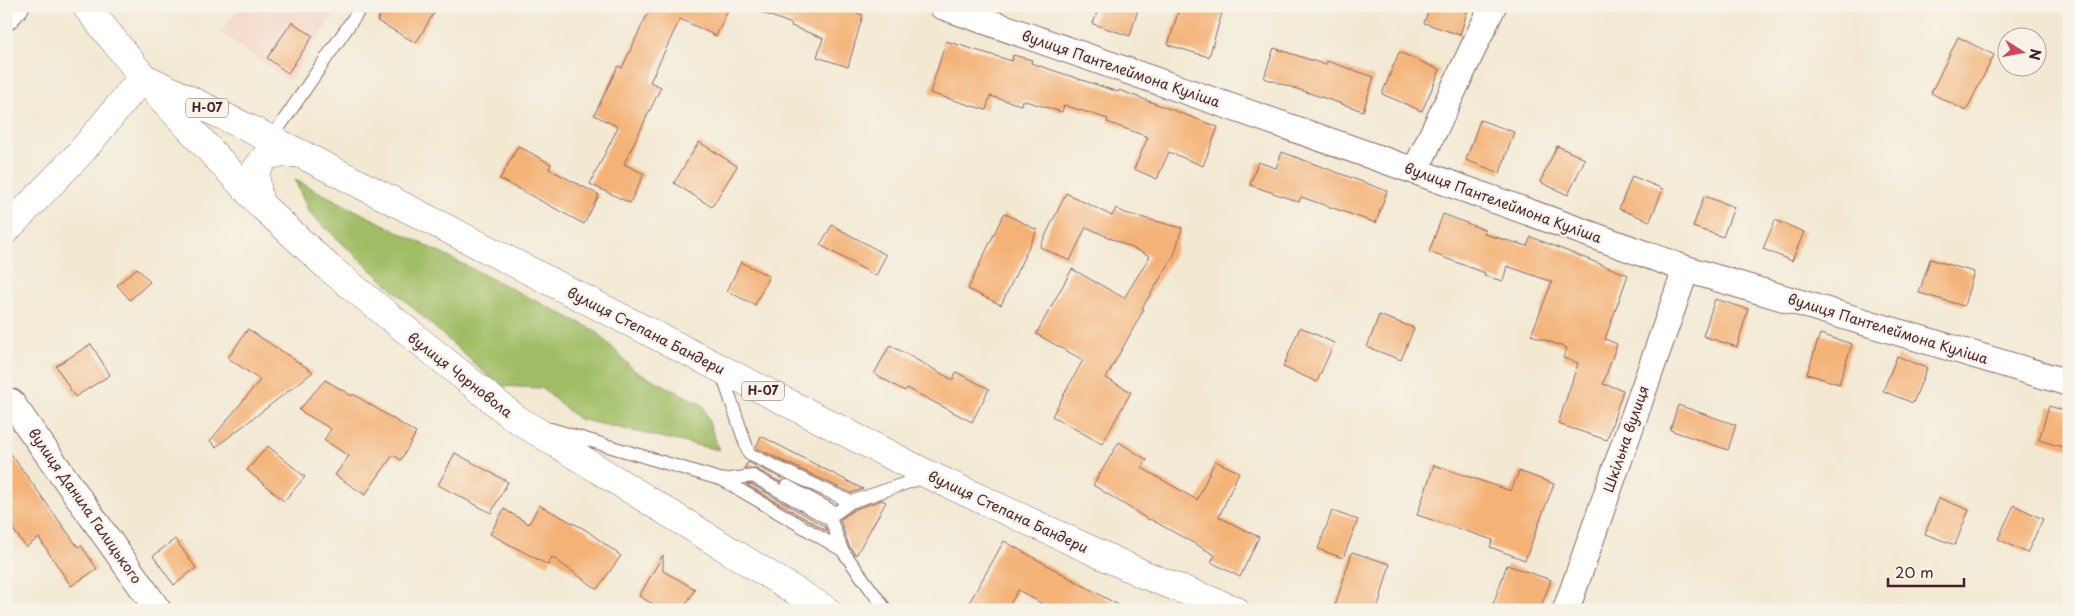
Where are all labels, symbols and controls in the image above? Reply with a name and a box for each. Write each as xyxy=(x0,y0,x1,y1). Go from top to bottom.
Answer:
street label: вулиця Пантелеймона Куліша xyxy=(1019,25,1224,113)
north arrow xyxy=(1998,28,2048,78)
text: N xyxy=(2024,47,2047,62)
road number: Н-07 xyxy=(186,99,228,118)
street label: вулиця Пантелеймона Куліша xyxy=(1402,157,1605,248)
street label: вулиця Степана Бандери xyxy=(564,282,729,380)
street label: вулиця Пантелеймона Куліша xyxy=(1785,288,1991,369)
street label: вулиця Чорновола xyxy=(404,327,517,422)
road number: Н-07 xyxy=(742,382,784,401)
street label: Шкільна вулиця xyxy=(1597,383,1654,495)
street label: вулиця Данила Галицького xyxy=(24,424,147,588)
street label: вулиця Степана Бандери xyxy=(925,465,1092,558)
scale bar xyxy=(1888,556,1964,588)
text: 20 m xyxy=(1895,560,1934,583)

